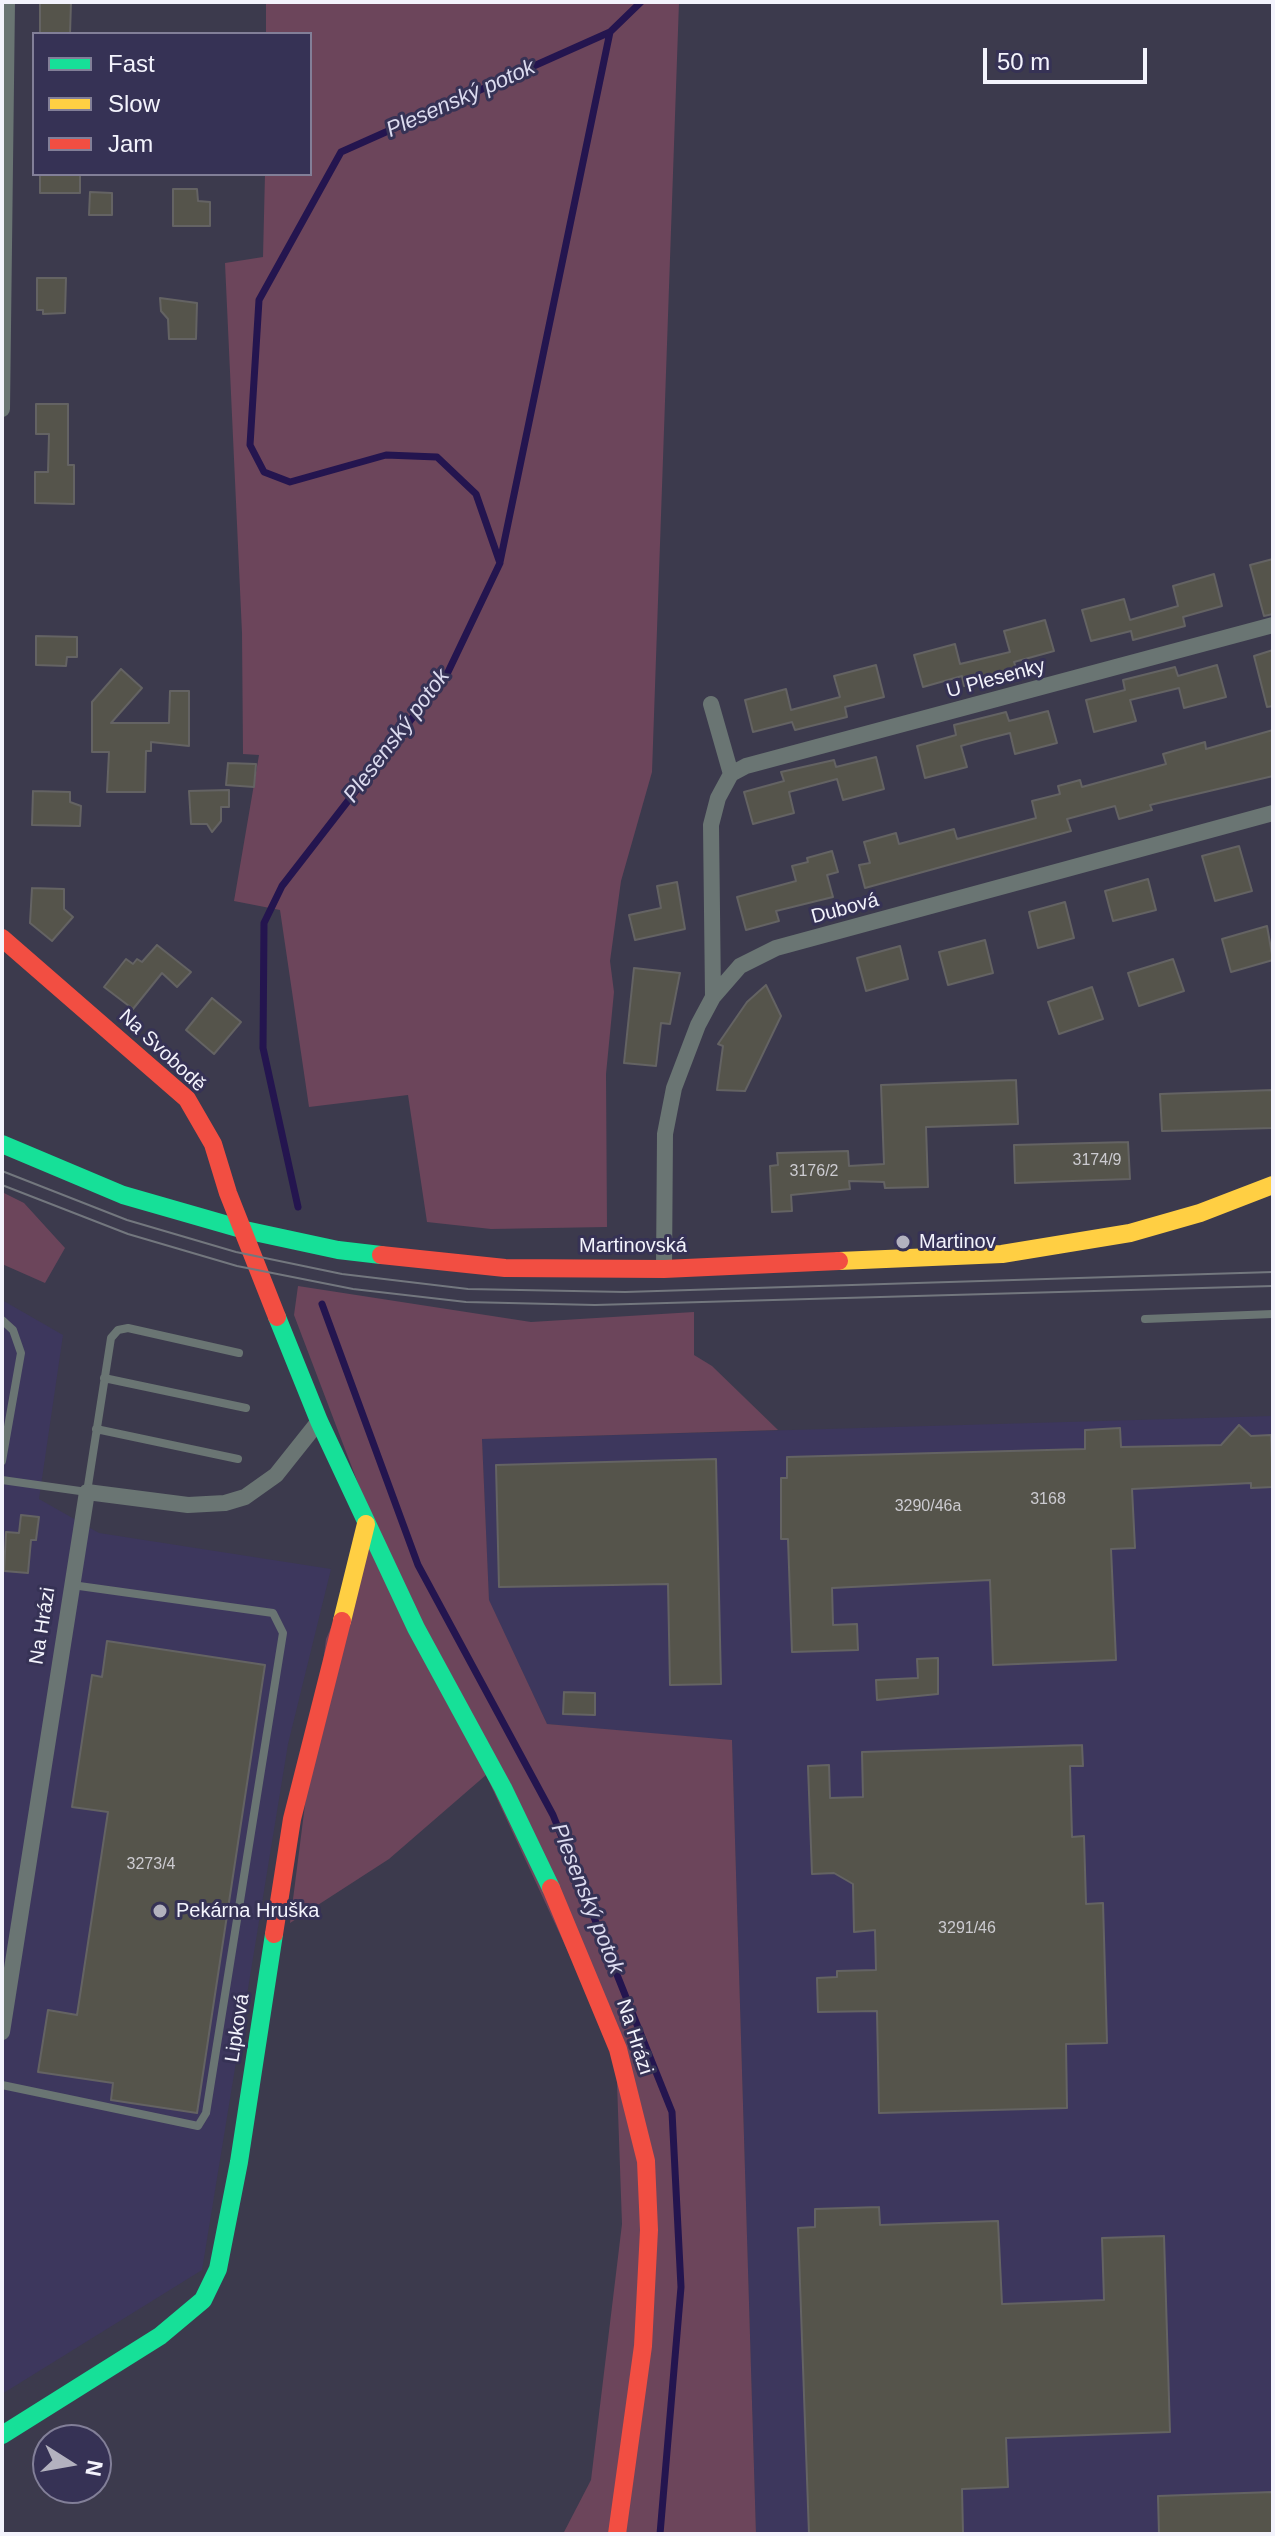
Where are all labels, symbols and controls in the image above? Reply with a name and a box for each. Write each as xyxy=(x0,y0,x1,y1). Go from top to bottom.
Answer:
legend xyxy=(32,32,312,176)
scale bar xyxy=(987,32,1151,82)
text: 50 m xyxy=(997,48,1050,75)
text: Fast xyxy=(108,50,155,77)
water label: Plesenský potok xyxy=(382,54,540,144)
text: Slow xyxy=(108,90,160,117)
text: Jam xyxy=(108,130,153,157)
street label: U Plesenky xyxy=(944,654,1048,704)
water label: Plesenský potok xyxy=(338,664,456,808)
street label: Dubová xyxy=(809,888,881,930)
street label: Na Svobodě xyxy=(114,1005,210,1097)
house number: 3174/9 xyxy=(1073,1151,1121,1171)
house number: 3176/2 xyxy=(790,1162,838,1182)
place label: Martinov xyxy=(919,1230,996,1254)
marker: Martinov xyxy=(894,1233,912,1251)
street label: Martinovská xyxy=(579,1234,687,1258)
house number: 3168 xyxy=(1030,1490,1066,1510)
house number: 3290/46a xyxy=(895,1497,961,1517)
street label: Na Hrázi xyxy=(25,1586,61,1666)
water label: Plesenský potok xyxy=(545,1820,629,1978)
house number: 3273/4 xyxy=(127,1855,175,1875)
place label: Pekárna Hruška xyxy=(176,1899,319,1923)
marker: Pekárna Hruška xyxy=(151,1902,169,1920)
house number: 3291/46 xyxy=(938,1919,996,1939)
street label: Lipková xyxy=(221,1992,255,2064)
street label: Na Hrázi xyxy=(611,1996,657,2078)
north arrow xyxy=(32,2424,112,2504)
text: N xyxy=(80,2458,108,2478)

